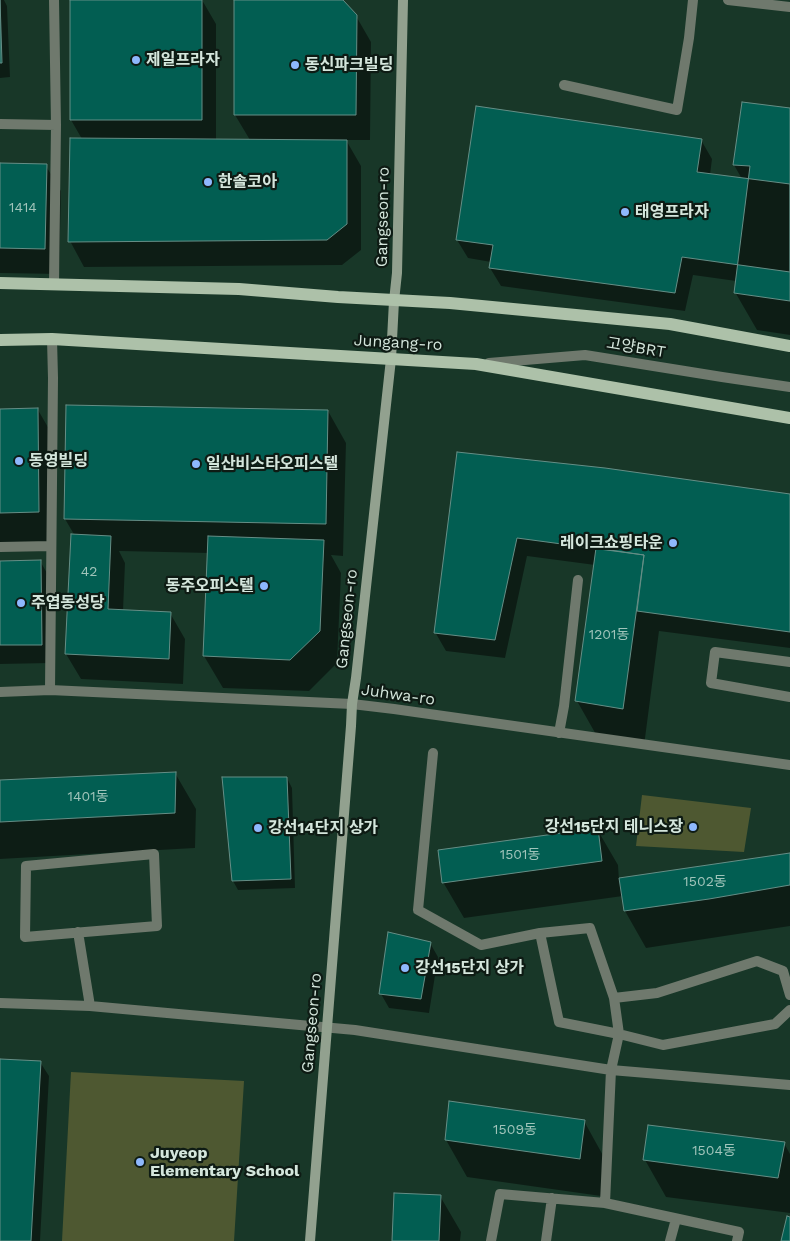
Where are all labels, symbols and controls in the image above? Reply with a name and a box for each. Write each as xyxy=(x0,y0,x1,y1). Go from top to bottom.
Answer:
place label: 제일프라자 xyxy=(146,50,220,70)
marker: 제일프라자 xyxy=(130,54,142,66)
place label: 동신파크빌딩 xyxy=(305,55,393,75)
marker: 동신파크빌딩 xyxy=(289,59,301,71)
street label: Gangseon-ro xyxy=(373,167,393,267)
place label: 한솔코아 xyxy=(218,172,277,192)
marker: 한솔코아 xyxy=(202,176,214,188)
house number: 1414 xyxy=(9,200,37,216)
place label: 태영프라자 xyxy=(635,202,709,222)
marker: 태영프라자 xyxy=(619,206,631,218)
street label: Jungang-ro xyxy=(353,331,443,355)
street label: 고양BRT xyxy=(605,334,667,362)
place label: 동영빌딩 xyxy=(29,451,88,471)
place label: 일산비스타오피스텔 xyxy=(206,454,338,474)
marker: 동영빌딩 xyxy=(13,455,25,467)
marker: 일산비스타오피스텔 xyxy=(190,458,202,470)
place label: 레이크쇼핑타운 xyxy=(560,533,663,553)
marker: 레이크쇼핑타운 xyxy=(667,537,679,549)
house number: 42 xyxy=(81,564,97,580)
street label: Gangseon-ro xyxy=(332,568,362,670)
place label: 동주오피스텔 xyxy=(166,576,254,596)
marker: 동주오피스텔 xyxy=(258,580,270,592)
place label: 주엽동성당 xyxy=(31,593,105,613)
marker: 주엽동성당 xyxy=(15,597,27,609)
house number: 1201동 xyxy=(589,627,629,643)
street label: Juhwa-ro xyxy=(360,680,436,710)
house number: 1401동 xyxy=(67,789,109,805)
place label: 강선15단지 테니스장 xyxy=(544,817,683,837)
place label: 강선14단지 상가 xyxy=(268,818,378,838)
marker: 강선15단지 테니스장 xyxy=(687,821,699,833)
marker: 강선14단지 상가 xyxy=(252,822,264,834)
house number: 1501동 xyxy=(500,847,540,863)
house number: 1502동 xyxy=(683,874,727,890)
place label: 강선15단지 상가 xyxy=(415,958,524,978)
marker: 강선15단지 상가 xyxy=(399,962,411,974)
street label: Gangseon-ro xyxy=(298,972,326,1074)
house number: 1509동 xyxy=(493,1122,537,1138)
place label: Juyeop Elementary School xyxy=(150,1143,299,1181)
house number: 1504동 xyxy=(692,1143,736,1159)
marker: Juyeop Elementary School xyxy=(134,1156,146,1168)

